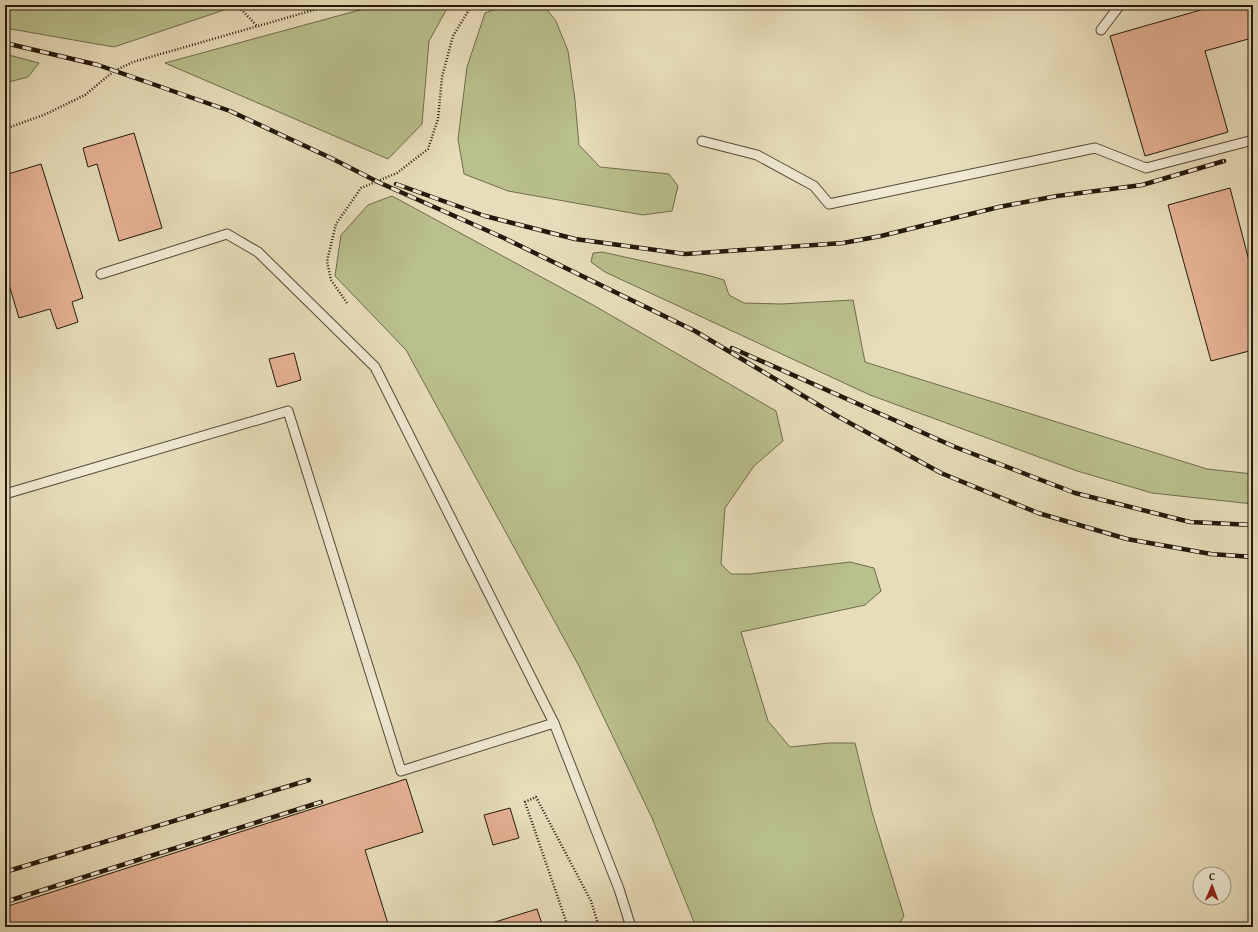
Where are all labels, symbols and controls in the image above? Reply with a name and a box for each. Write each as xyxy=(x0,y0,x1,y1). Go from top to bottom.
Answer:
north arrow xyxy=(1192,866,1232,906)
text: С xyxy=(1209,868,1215,884)

